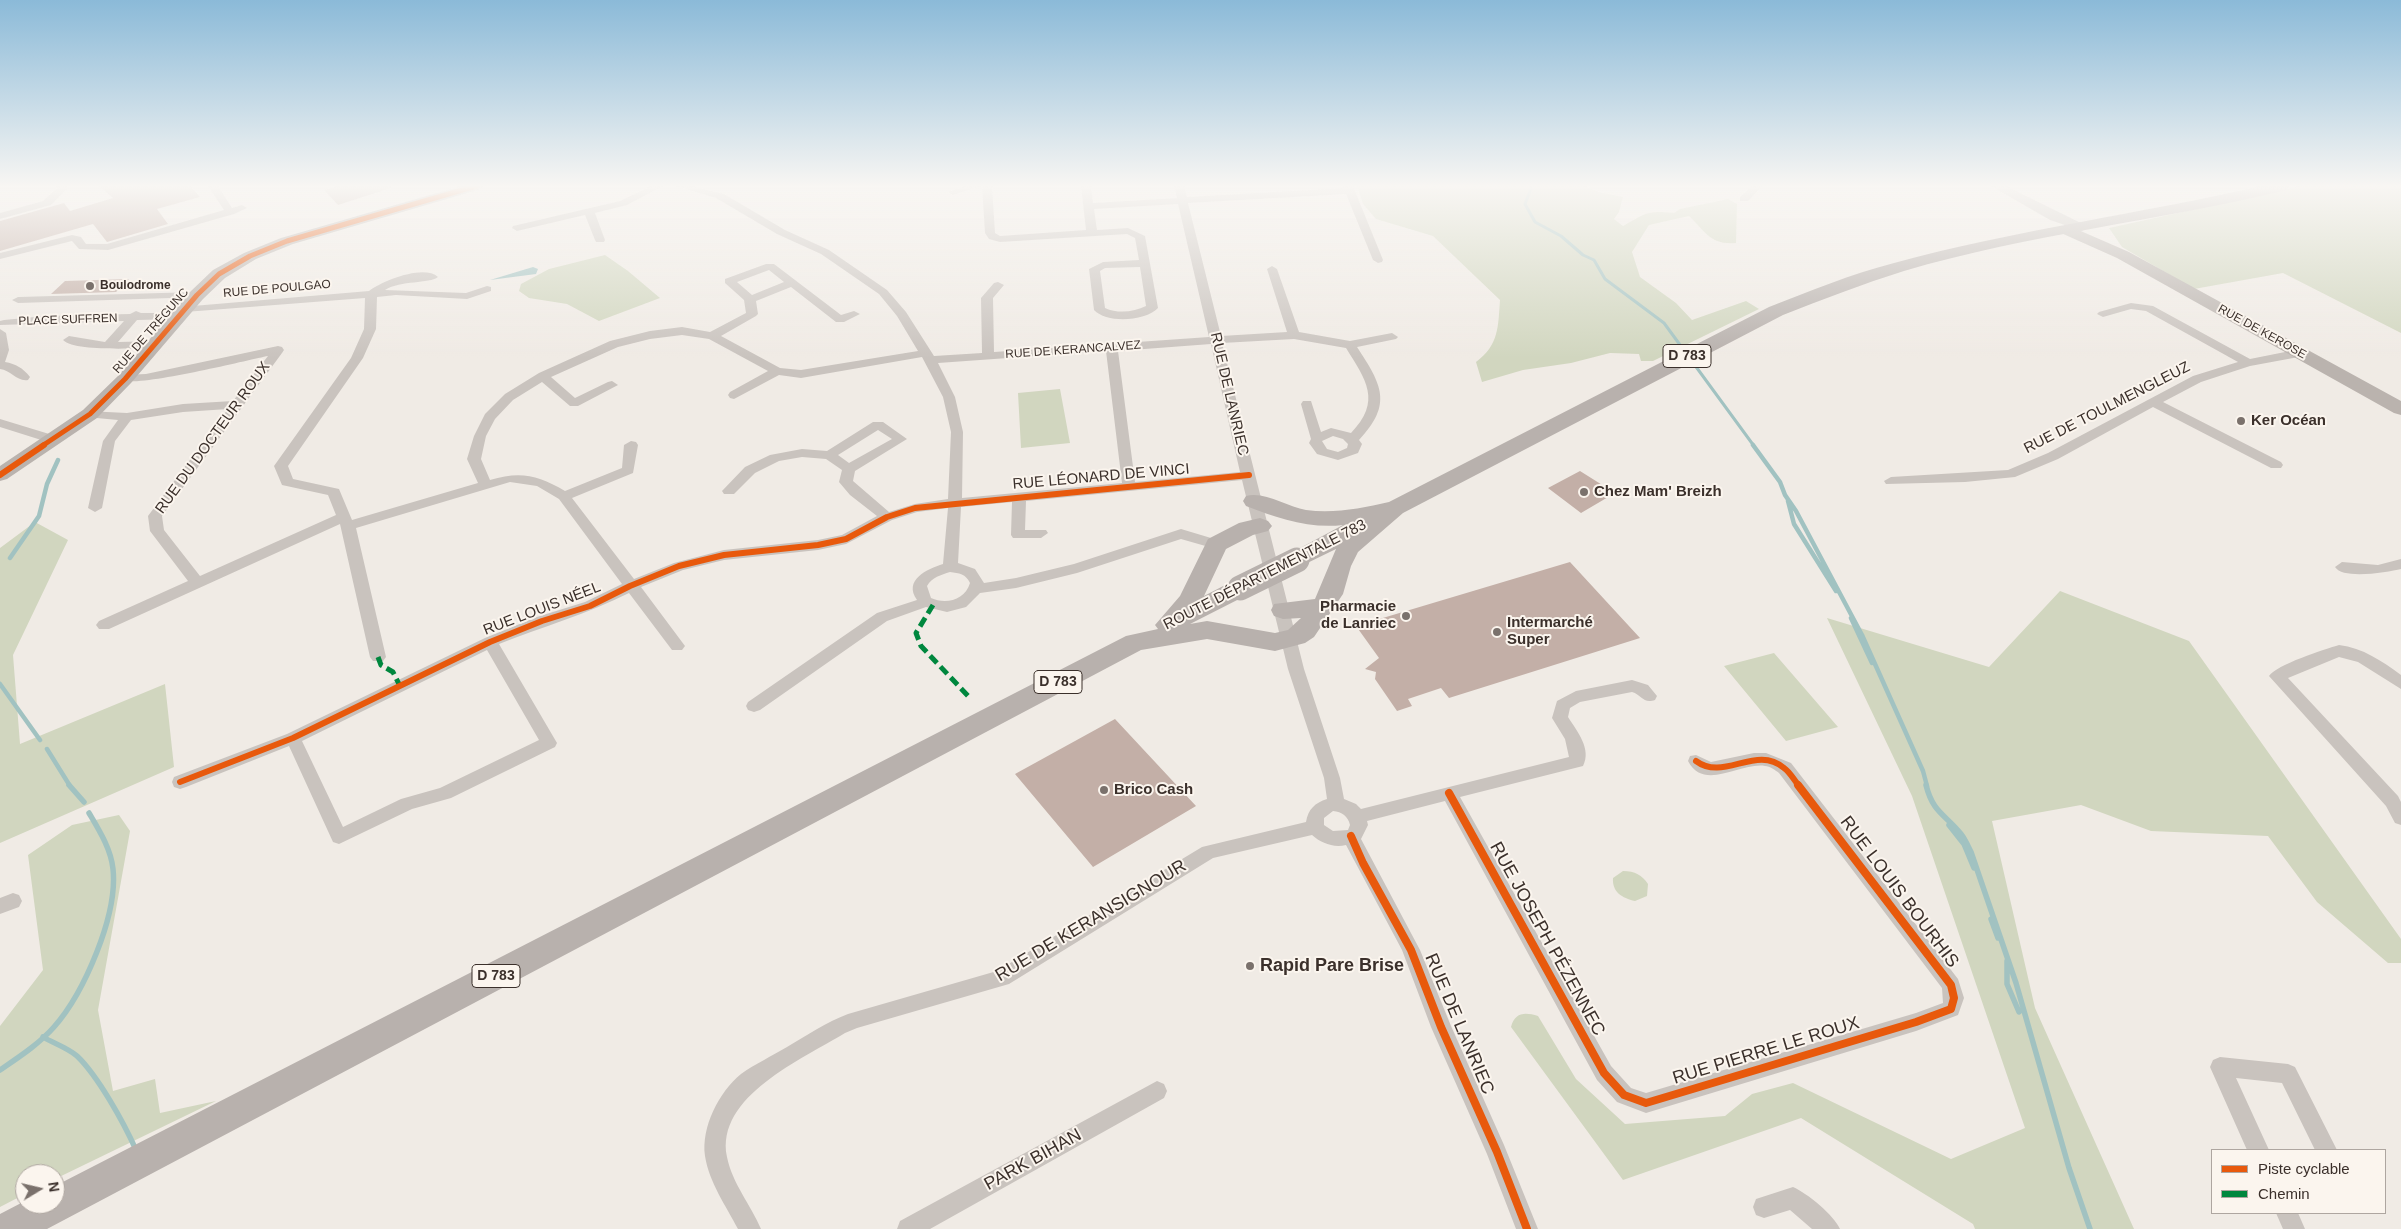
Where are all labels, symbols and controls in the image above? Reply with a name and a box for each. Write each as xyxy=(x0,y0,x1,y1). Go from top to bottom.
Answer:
street label: RUE DE POULGAO xyxy=(223,277,331,301)
place label: Boulodrome xyxy=(100,279,171,293)
marker: Boulodrome xyxy=(84,280,96,292)
street label: RUE DE TRÉGUNC xyxy=(110,286,192,376)
street label: RUE DE KEROSE xyxy=(2215,302,2309,362)
street label: PLACE SUFFREN xyxy=(18,311,118,329)
street label: RUE DE LANRIEC xyxy=(1206,331,1252,457)
street label: RUE DE KERANCALVEZ xyxy=(1005,338,1141,362)
road number: D 783 xyxy=(1663,344,1711,368)
street label: RUE DE TOULMENGLEUZ xyxy=(2021,358,2193,458)
street label: RUE DU DOCTEUR ROUX xyxy=(152,359,274,517)
place label: Ker Océan xyxy=(2251,412,2326,430)
marker: Ker Océan xyxy=(2235,415,2247,427)
street label: RUE LÉONARD DE VINCI xyxy=(1012,460,1190,494)
place label: Chez Mam' Breizh xyxy=(1594,483,1722,501)
marker: Chez Mam' Breizh xyxy=(1578,486,1590,498)
street label: ROUTE DÉPARTEMENTALE 783 xyxy=(1161,516,1369,634)
street label: RUE LOUIS NÉEL xyxy=(481,578,603,640)
place label: Pharmacie de Lanriec xyxy=(1320,598,1396,633)
marker: Pharmacie de Lanriec xyxy=(1400,610,1412,622)
place label: Intermarché Super xyxy=(1507,614,1593,649)
marker: Intermarché Super xyxy=(1491,626,1503,638)
road number: D 783 xyxy=(1034,670,1082,694)
place label: Brico Cash xyxy=(1114,781,1193,799)
marker: Brico Cash xyxy=(1098,784,1110,796)
street label: RUE LOUIS BOURHIS xyxy=(1835,812,1963,972)
street label: RUE JOSEPH PÉZENNEC xyxy=(1485,838,1609,1040)
street label: RUE DE KERANSIGNOUR xyxy=(992,855,1190,987)
street label: RUE DE LANRIEC xyxy=(1420,950,1498,1098)
place label: Rapid Pare Brise xyxy=(1260,955,1404,977)
marker: Rapid Pare Brise xyxy=(1244,960,1256,972)
road number: D 783 xyxy=(472,964,520,988)
street label: RUE PIERRE LE ROUX xyxy=(1670,1012,1862,1090)
street label: PARK BIHAN xyxy=(981,1124,1085,1196)
legend xyxy=(2211,1149,2386,1214)
text: Piste cyclable xyxy=(2258,1160,2350,1177)
north arrow xyxy=(15,1164,65,1214)
text: N xyxy=(45,1181,63,1193)
text: Chemin xyxy=(2258,1185,2310,1202)

